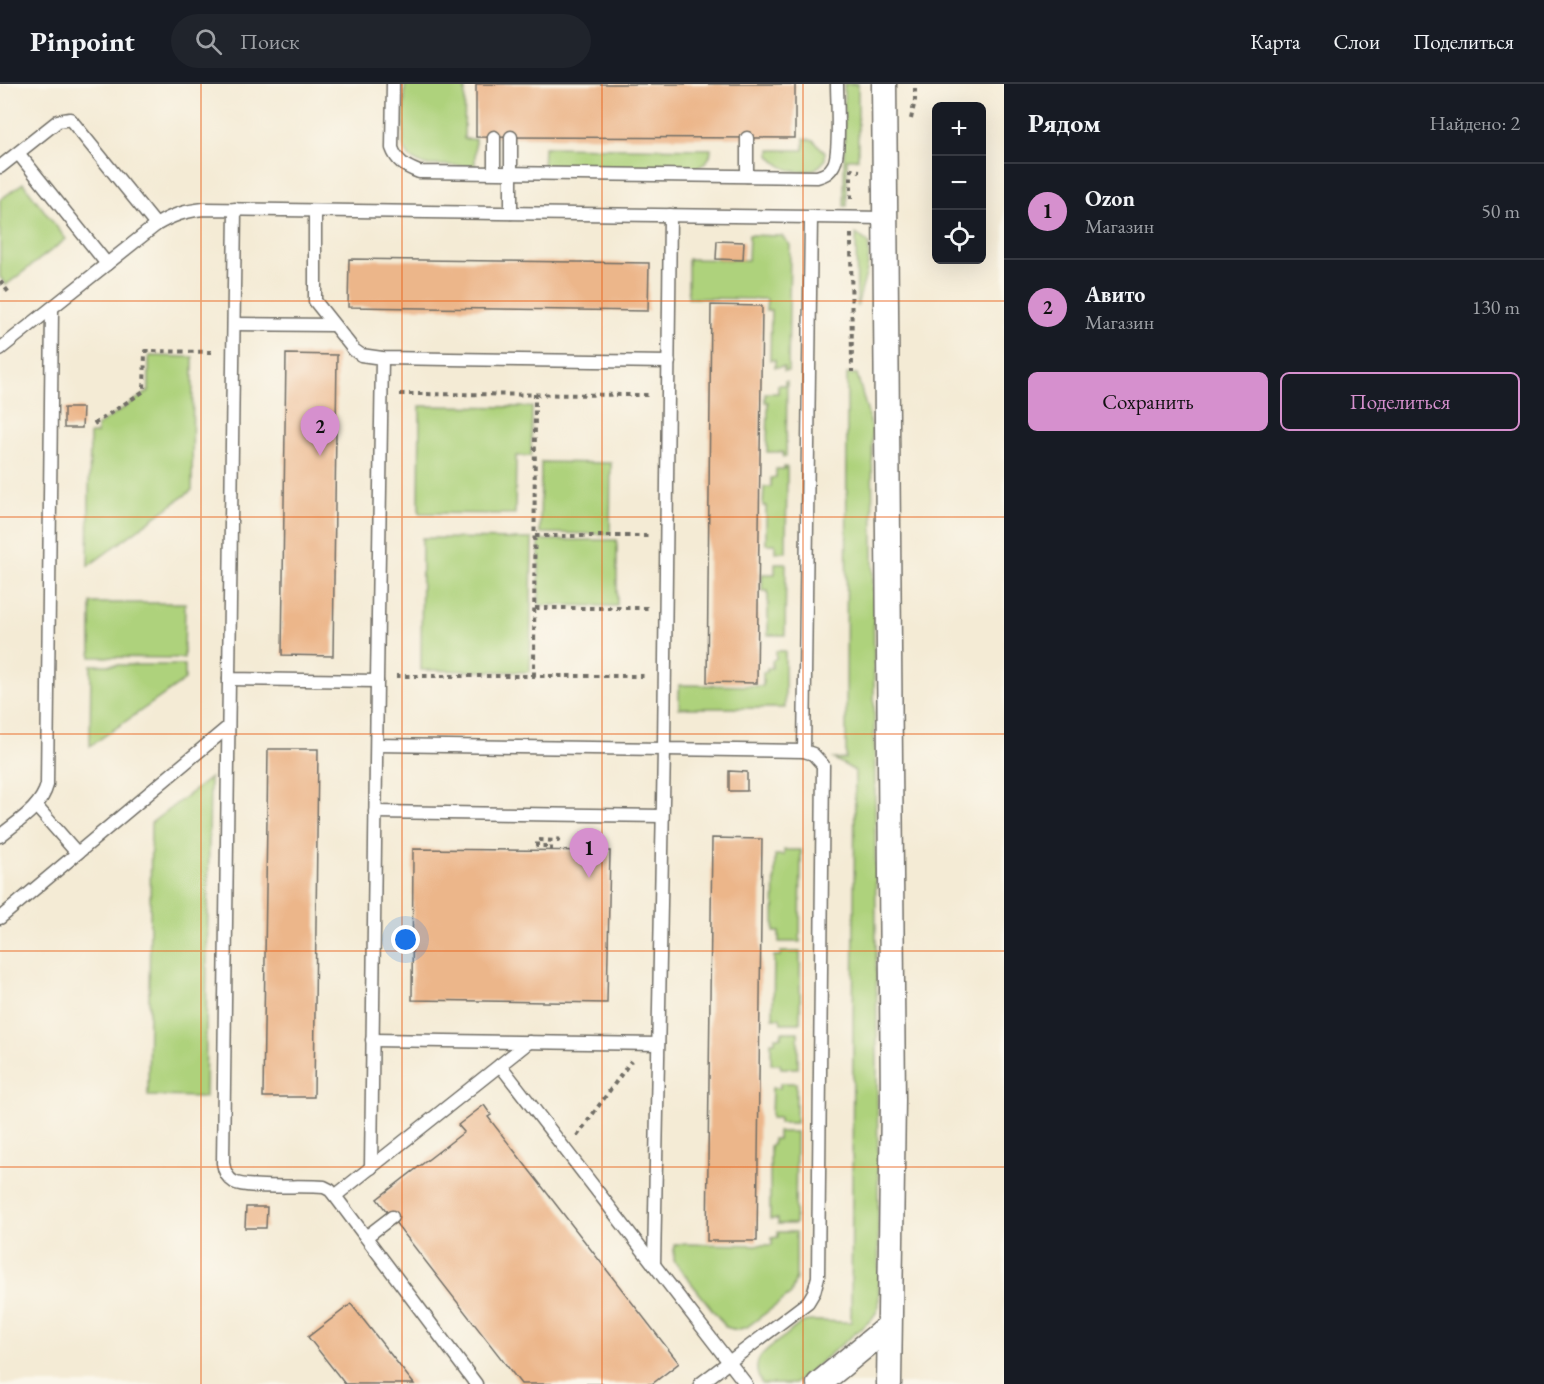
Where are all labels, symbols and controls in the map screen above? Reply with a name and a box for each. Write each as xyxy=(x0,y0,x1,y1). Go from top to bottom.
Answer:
search box xyxy=(171,14,591,68)
text: Pinpoint xyxy=(30,23,135,59)
icon: search xyxy=(192,25,225,58)
text: Поиск xyxy=(240,27,300,56)
text: Карта xyxy=(1250,28,1300,55)
text: Слои xyxy=(1333,28,1380,55)
text: Поделиться xyxy=(1413,28,1514,55)
map controls xyxy=(932,102,986,264)
button: + xyxy=(932,102,986,156)
text: Рядом xyxy=(1028,106,1101,140)
text: Найдено: 2 xyxy=(1429,110,1520,136)
button: − xyxy=(932,156,986,210)
text: Ozon xyxy=(1085,184,1135,213)
text: 1 xyxy=(1042,198,1053,224)
text: 50 m xyxy=(1481,198,1520,224)
button: locate xyxy=(932,210,986,264)
text: Магазин xyxy=(1085,213,1154,239)
text: Авито xyxy=(1085,280,1145,309)
text: 2 xyxy=(1042,294,1053,320)
text: 130 m xyxy=(1472,294,1520,320)
text: Магазин xyxy=(1085,309,1154,335)
button: Сохранить xyxy=(1028,372,1268,431)
button: Поделиться xyxy=(1280,372,1520,431)
pin: 2 xyxy=(300,406,340,456)
pin: 1 xyxy=(570,828,608,878)
your location xyxy=(391,925,420,954)

